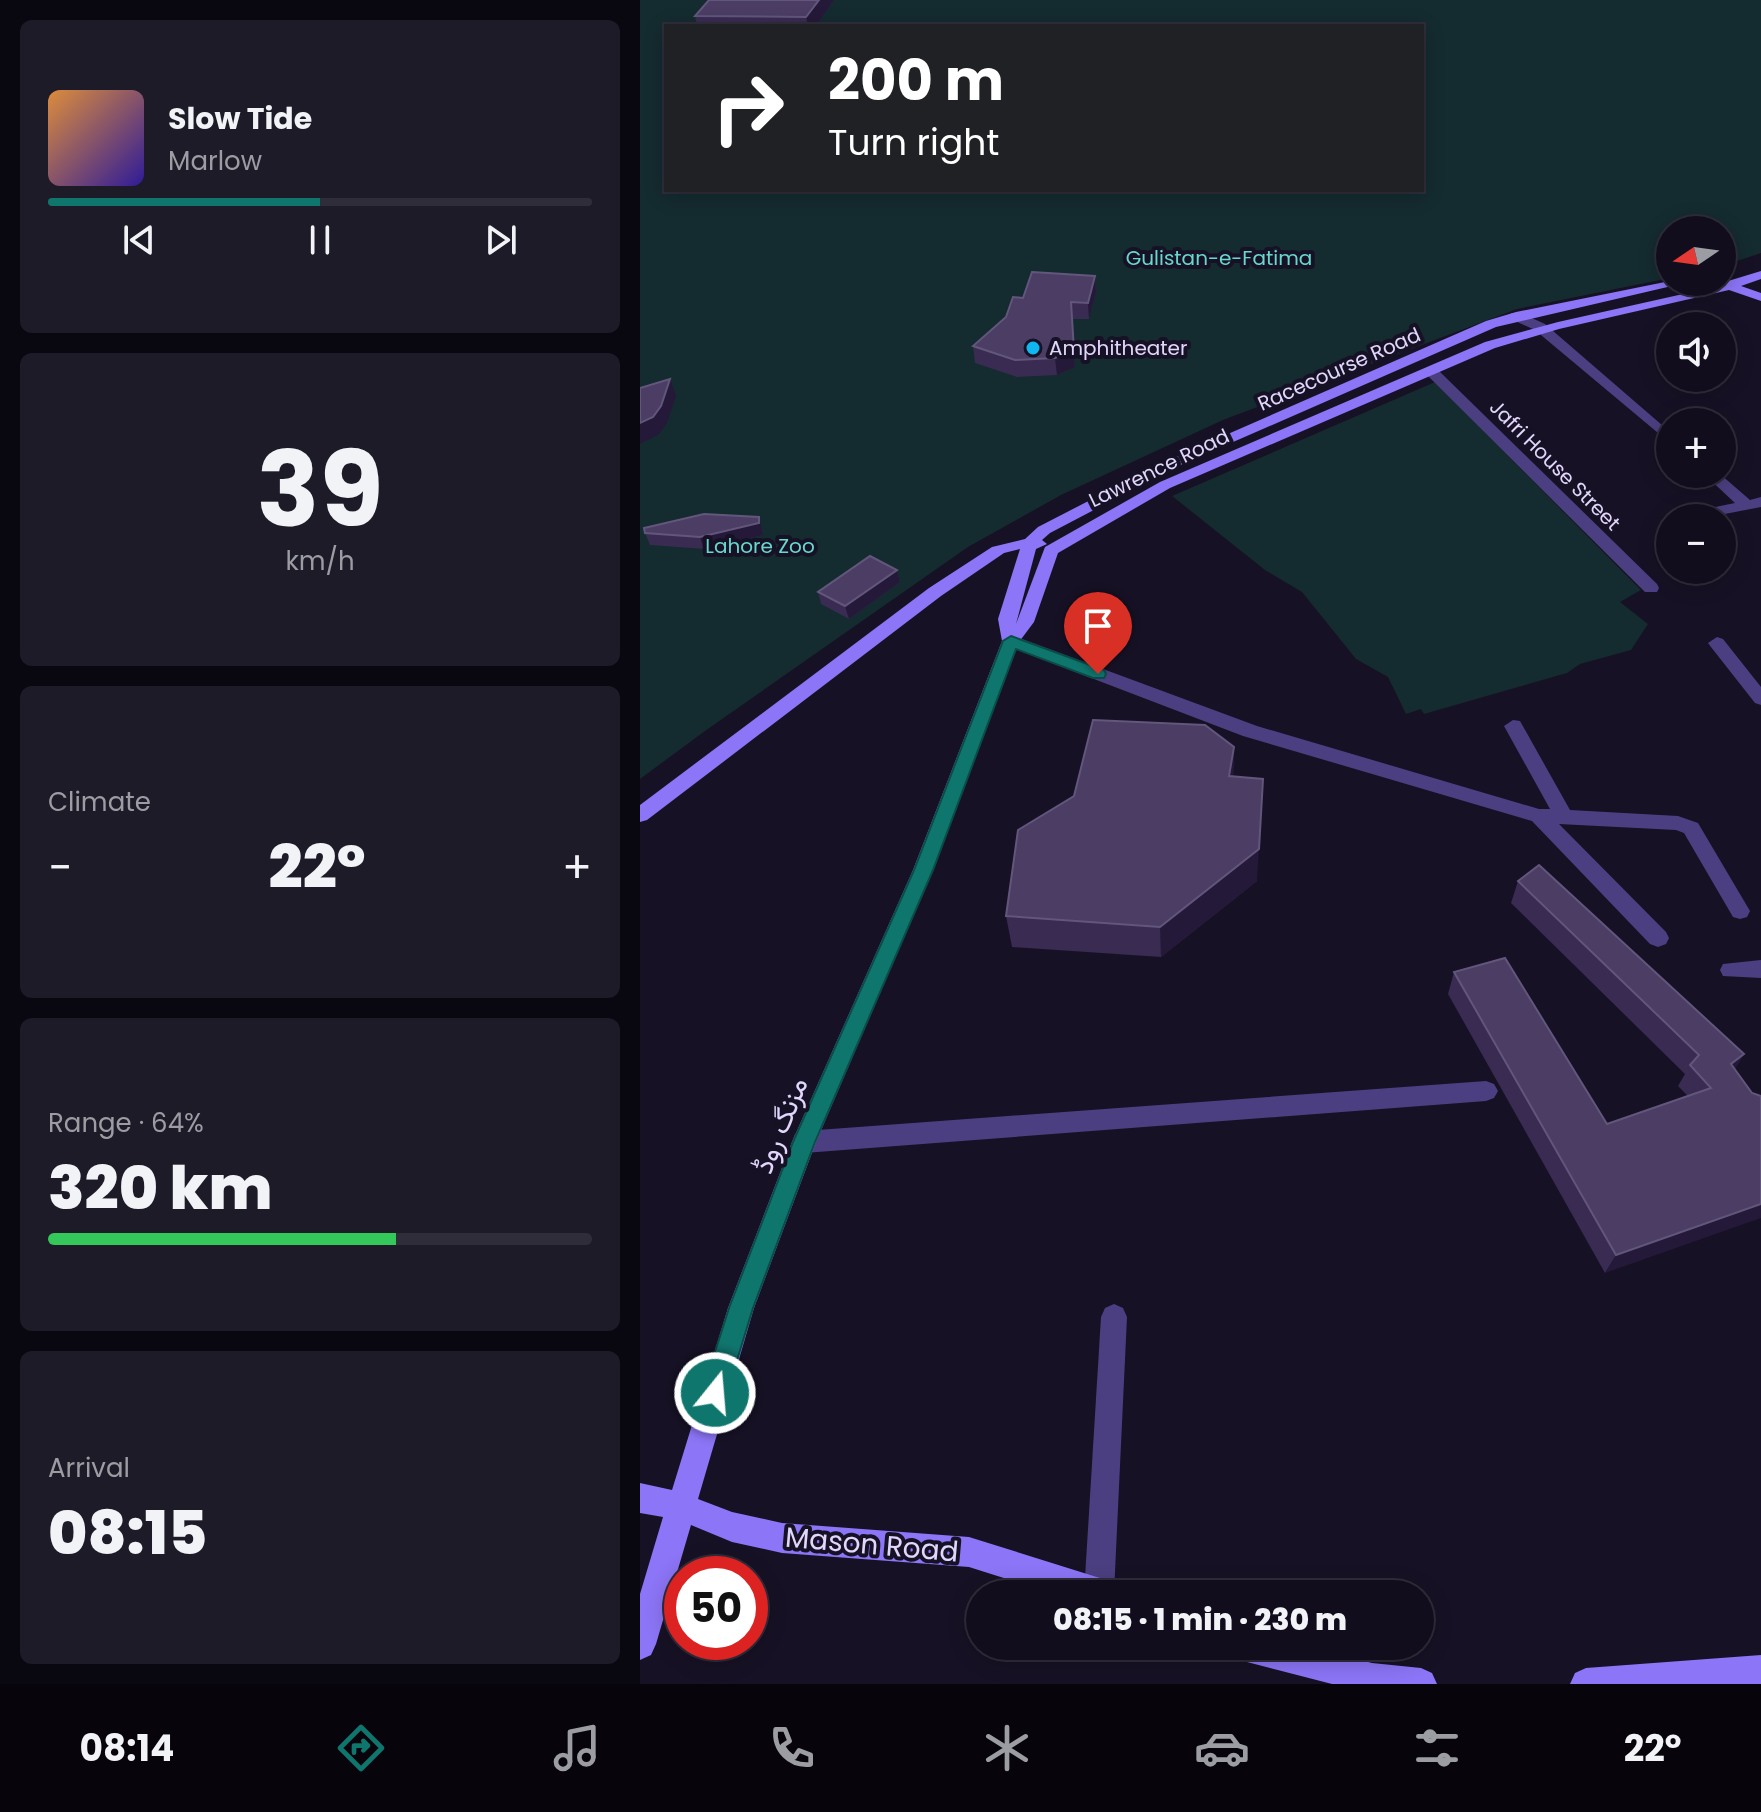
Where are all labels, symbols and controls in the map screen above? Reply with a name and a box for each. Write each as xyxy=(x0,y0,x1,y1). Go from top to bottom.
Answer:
text: 200 m xyxy=(828,41,1004,120)
icon: right xyxy=(696,56,800,160)
text: Slow Tide xyxy=(168,97,312,140)
text: Turn right xyxy=(828,117,999,168)
text: Marlow xyxy=(168,143,262,179)
north arrow xyxy=(1656,216,1736,296)
map controls xyxy=(1656,216,1736,584)
icon: previous xyxy=(117,218,161,262)
icon: pause xyxy=(298,218,342,262)
icon: next xyxy=(479,218,523,262)
park label: Gulistan-e-Fatima xyxy=(1126,244,1312,272)
button: sound xyxy=(1656,312,1736,392)
street label: Racecourse Road xyxy=(1253,320,1425,418)
place label: Amphitheater xyxy=(1049,334,1187,362)
marker: Amphitheater xyxy=(1024,339,1042,357)
street label: Jafri House Street xyxy=(1483,393,1627,537)
button: + xyxy=(1656,408,1736,488)
text: 39 xyxy=(257,417,383,562)
street label: Lawrence Road xyxy=(1084,422,1234,514)
button: − xyxy=(1656,504,1736,584)
park label: Lahore Zoo xyxy=(705,532,815,560)
text: km/h xyxy=(285,543,355,579)
pin xyxy=(1064,592,1132,674)
icon: arrive xyxy=(1076,604,1120,648)
text: Climate xyxy=(48,784,151,820)
text: 22° xyxy=(269,825,366,909)
text: − xyxy=(48,837,72,898)
text: + xyxy=(562,837,592,898)
street label: مزنگ روڈ xyxy=(744,1071,817,1179)
text: Range · 64% xyxy=(48,1105,204,1141)
text: 320 km xyxy=(48,1146,272,1230)
position arrow xyxy=(673,1351,757,1435)
text: Arrival xyxy=(48,1450,130,1486)
text: 08:15 xyxy=(48,1491,207,1575)
street label: Mason Road xyxy=(784,1517,960,1571)
speed limit sign: 50 xyxy=(664,1556,768,1660)
text: 08:15 · 1 min · 230 m xyxy=(1053,1598,1347,1641)
icon: directions xyxy=(333,1720,389,1776)
icon: music xyxy=(549,1720,605,1776)
icon: phone xyxy=(764,1720,820,1776)
icon: climate xyxy=(979,1720,1035,1776)
icon: car xyxy=(1194,1720,1250,1776)
icon: filters xyxy=(1409,1720,1465,1776)
text: 08:14 xyxy=(80,1723,174,1774)
text: 22° xyxy=(1624,1723,1681,1774)

